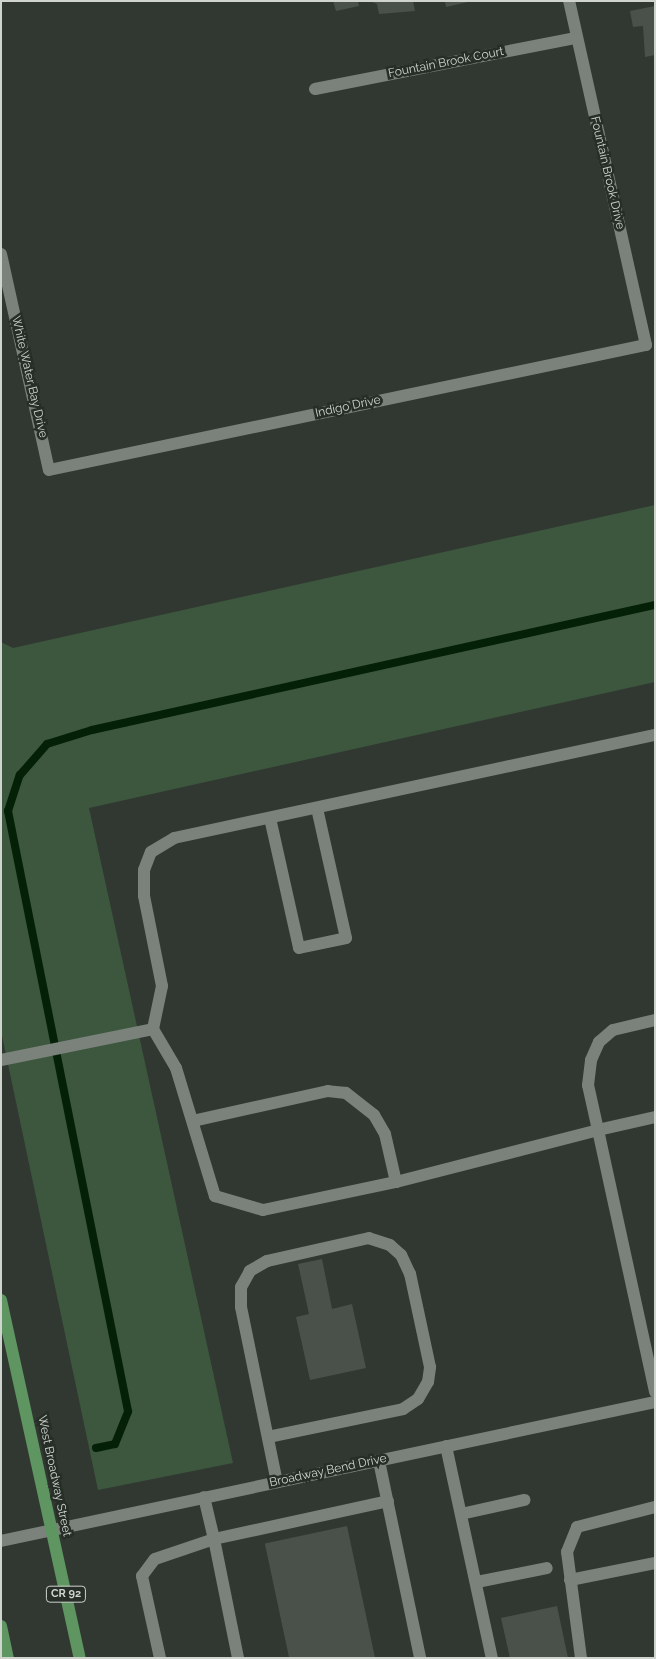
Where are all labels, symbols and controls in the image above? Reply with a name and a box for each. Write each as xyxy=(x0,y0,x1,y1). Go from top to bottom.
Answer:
street label: Fountain Brook Court xyxy=(387,45,505,81)
street label: Fountain Brook Drive xyxy=(587,115,627,231)
street label: White Water Bay Drive xyxy=(8,314,50,440)
street label: Indigo Drive xyxy=(314,393,382,421)
street label: West Broadway Street xyxy=(34,1414,74,1538)
street label: Broadway Bend Drive xyxy=(268,1451,388,1491)
road number: CR 92 xyxy=(45,1586,87,1602)

